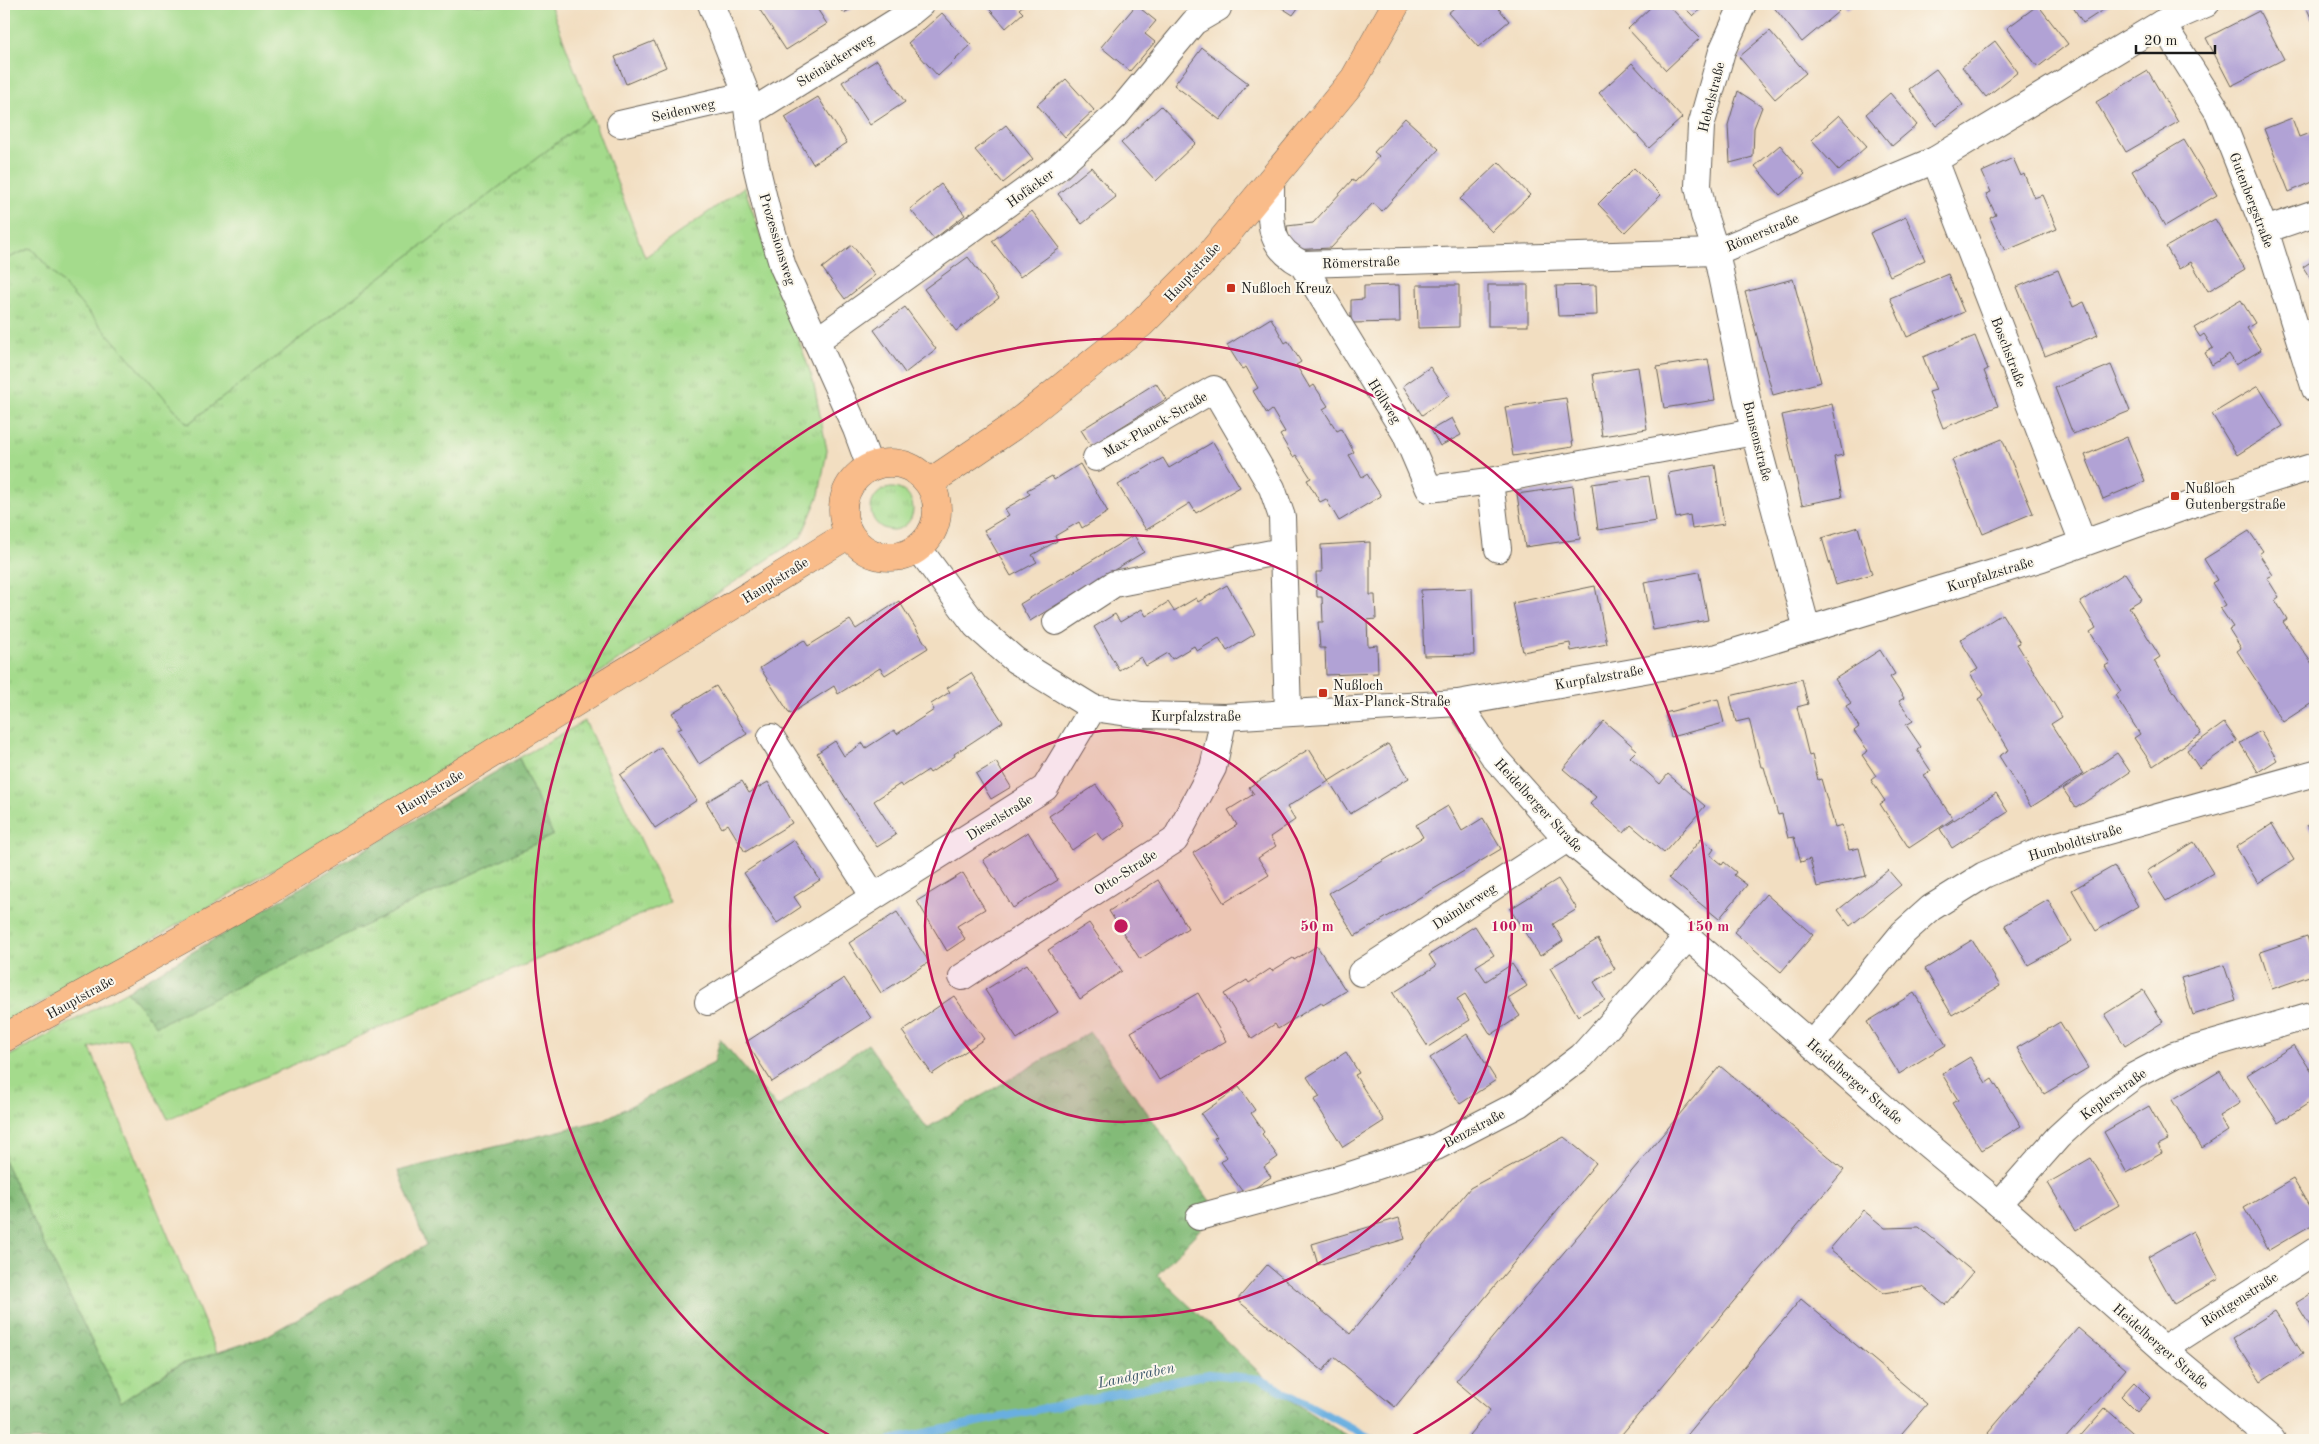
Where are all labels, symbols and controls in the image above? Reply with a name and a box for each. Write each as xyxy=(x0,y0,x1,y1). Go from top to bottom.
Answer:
scale bar xyxy=(2136,22,2215,54)
street label: Steinäckerweg xyxy=(794,31,877,90)
text: 20 m xyxy=(2144,34,2178,49)
street label: Hebelstraße xyxy=(1696,60,1728,134)
street label: Seidenweg xyxy=(650,97,717,125)
street label: Gutenbergstraße xyxy=(2226,151,2276,250)
street label: Hofäcker xyxy=(1004,167,1057,211)
street label: Prozessionsweg xyxy=(756,192,798,287)
street label: Römerstraße xyxy=(1724,211,1801,255)
street label: Hauptstraße xyxy=(1162,240,1223,305)
street label: Römerstraße xyxy=(1322,255,1400,271)
marker: Nußloch Kreuz xyxy=(1225,282,1237,294)
place label: Nußloch Kreuz xyxy=(1241,282,1331,296)
street label: Boschstraße xyxy=(1988,315,2028,389)
street label: Höllweg xyxy=(1365,377,1403,427)
street label: Max-Planck-Straße xyxy=(1101,389,1210,460)
street label: Bunsenstraße xyxy=(1740,400,1774,483)
place label: Nußloch Gutenbergstraße xyxy=(2185,482,2286,512)
marker: Nußloch Gutenbergstraße xyxy=(2169,490,2181,502)
street label: Hauptstraße xyxy=(740,555,811,607)
street label: Kurpfalzstraße xyxy=(1945,555,2035,595)
street label: Kurpfalzstraße xyxy=(1554,663,1645,693)
place label: Nußloch Max-Planck-Straße xyxy=(1333,679,1451,709)
marker: Nußloch Max-Planck-Straße xyxy=(1317,687,1329,699)
street label: Kurpfalzstraße xyxy=(1151,710,1241,724)
street label: Heidelberger Straße xyxy=(1492,756,1585,855)
street label: Hauptstraße xyxy=(395,768,466,818)
street label: Dieselstraße xyxy=(964,792,1035,844)
street label: Humboldtstraße xyxy=(2027,822,2124,864)
street label: Otto-Straße xyxy=(1092,847,1159,898)
street label: Daimlerweg xyxy=(1430,881,1499,933)
centre of rings xyxy=(1112,917,1130,935)
text: 50 m xyxy=(1300,920,1334,935)
text: 100 m xyxy=(1491,920,1533,935)
text: 150 m xyxy=(1687,920,1729,935)
street label: Hauptstraße xyxy=(44,974,117,1022)
street label: Heidelberger Straße xyxy=(1804,1037,1905,1127)
street label: Keplerstraße xyxy=(2078,1066,2149,1123)
street label: Benzstraße xyxy=(1441,1107,1507,1151)
street label: Röntgenstraße xyxy=(2199,1270,2280,1330)
street label: Heidelberger Straße xyxy=(2110,1302,2211,1392)
water label: Landgraben xyxy=(1095,1361,1177,1392)

